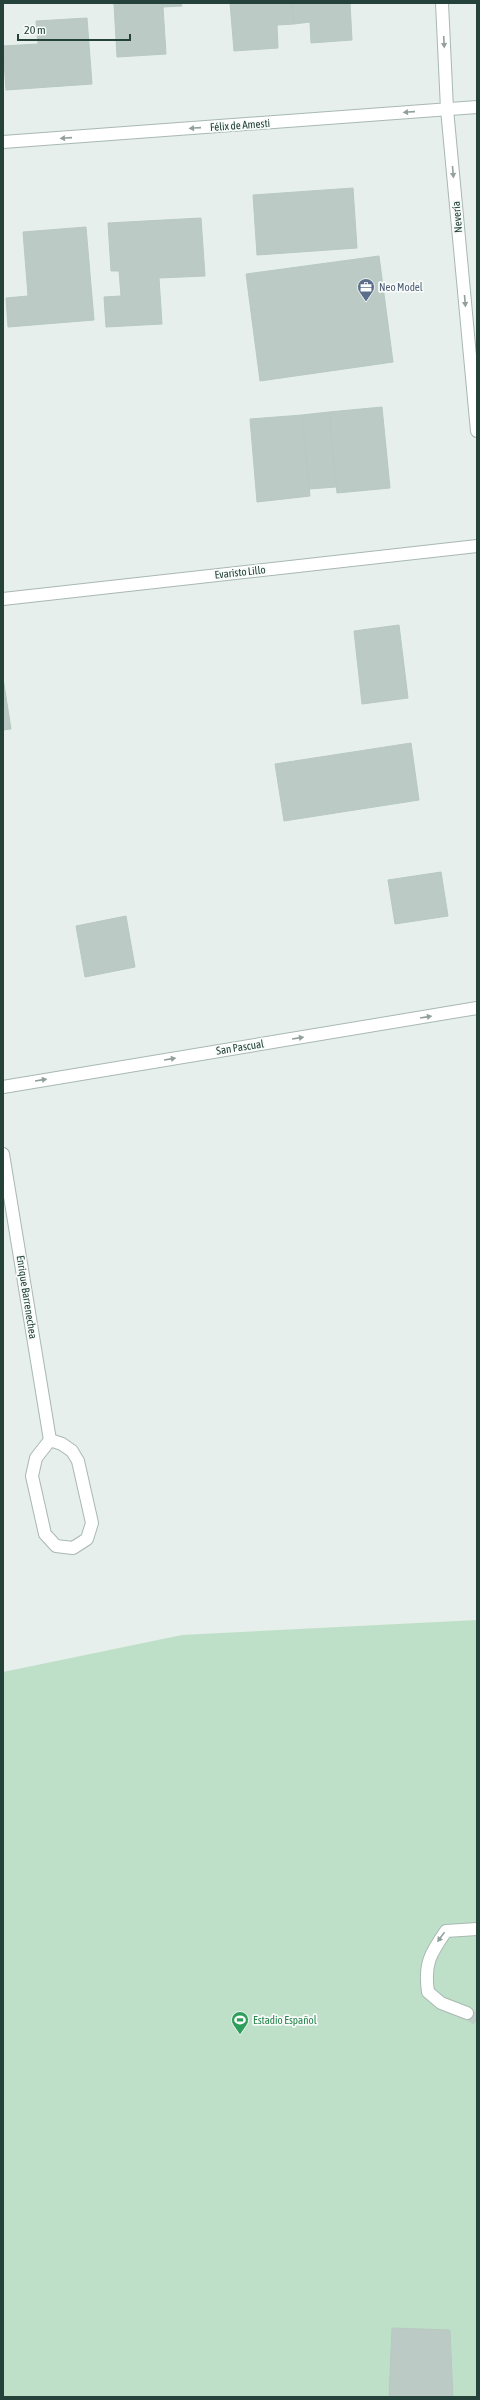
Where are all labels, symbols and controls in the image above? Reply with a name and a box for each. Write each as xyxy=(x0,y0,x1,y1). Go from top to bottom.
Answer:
scale bar xyxy=(18,16,130,42)
text: 20 m xyxy=(24,23,46,37)
one-way arrow xyxy=(441,36,447,49)
one-way arrow xyxy=(403,109,415,116)
street label: Félix de Amesti xyxy=(210,117,270,133)
one-way arrow xyxy=(189,125,201,132)
one-way arrow xyxy=(59,134,72,141)
one-way arrow xyxy=(450,166,457,178)
street label: Nevería xyxy=(450,201,464,233)
office icon: Neo Model xyxy=(356,277,376,302)
place label: Neo Model xyxy=(379,281,423,293)
one-way arrow xyxy=(462,295,468,307)
street label: Evaristo Lillo xyxy=(214,563,266,581)
one-way arrow xyxy=(420,1014,432,1020)
one-way arrow xyxy=(292,1035,304,1041)
street label: San Pascual xyxy=(215,1037,265,1057)
one-way arrow xyxy=(164,1056,176,1062)
one-way arrow xyxy=(35,1077,48,1083)
street label: Enrique Barrenechea xyxy=(14,1254,40,1340)
one-way arrow xyxy=(437,1932,445,1943)
sports icon: Estadio Español xyxy=(230,2010,250,2035)
place label: Estadio Español xyxy=(253,2014,317,2026)

